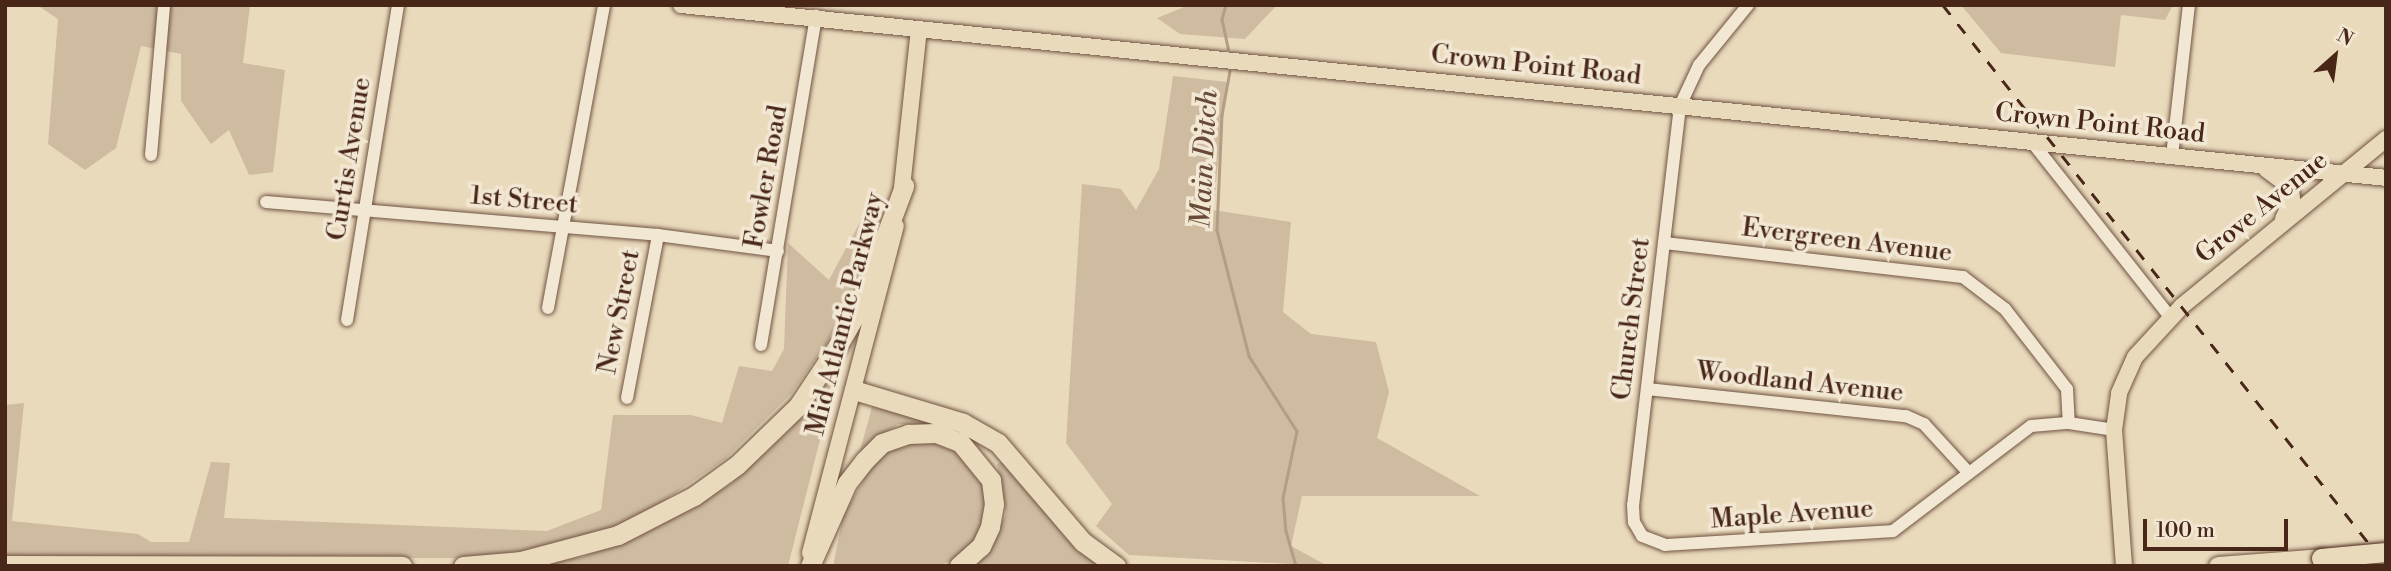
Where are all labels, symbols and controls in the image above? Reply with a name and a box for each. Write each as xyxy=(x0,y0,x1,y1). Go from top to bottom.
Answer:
north arrow xyxy=(2300,21,2370,91)
text: N xyxy=(2333,23,2357,52)
street label: Crown Point Road xyxy=(1429,39,1643,93)
street label: Curtis Avenue xyxy=(322,75,378,243)
water label: Main Ditch xyxy=(1185,89,1225,229)
street label: Crown Point Road xyxy=(1993,97,2207,151)
street label: Fowler Road xyxy=(739,103,795,251)
street label: Grove Avenue xyxy=(2190,145,2334,271)
street label: 1st Street xyxy=(469,181,579,221)
street label: Mid Atlantic Parkway xyxy=(801,189,891,439)
street label: Evergreen Avenue xyxy=(1740,213,1954,269)
street label: Church Street xyxy=(1607,236,1657,402)
street label: New Street xyxy=(593,247,647,377)
street label: Woodland Avenue xyxy=(1695,357,1905,409)
street label: Maple Avenue xyxy=(1710,494,1874,536)
scale bar xyxy=(2146,504,2291,548)
text: 100 m xyxy=(2156,518,2215,544)

